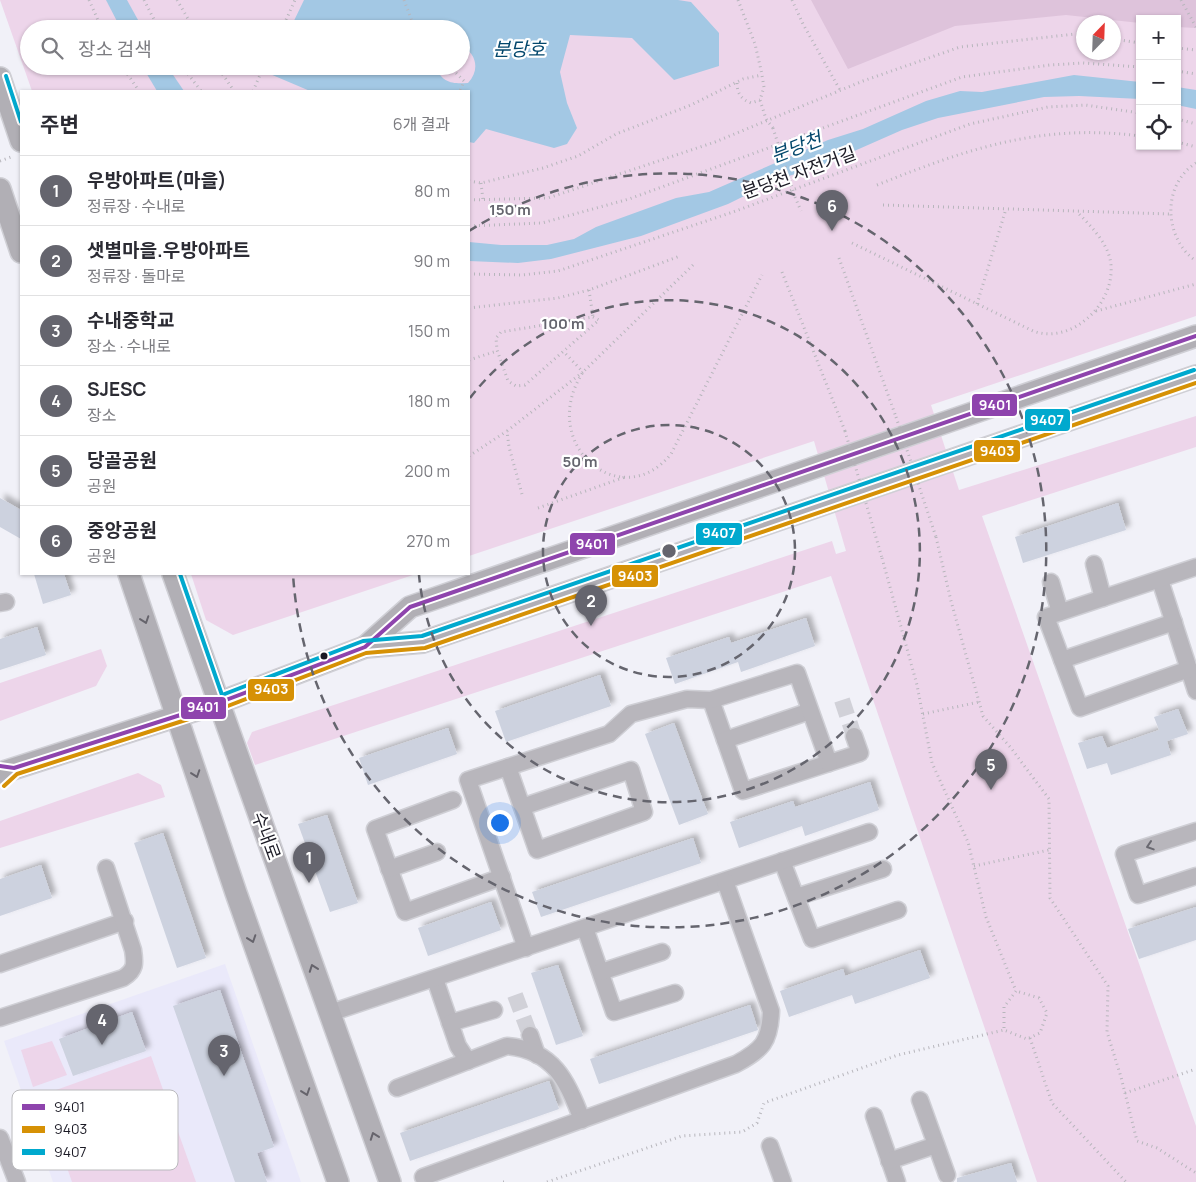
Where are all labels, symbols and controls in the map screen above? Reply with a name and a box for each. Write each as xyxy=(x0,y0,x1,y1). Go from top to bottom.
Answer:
north arrow xyxy=(1076,15,1121,60)
map controls xyxy=(1136,15,1181,150)
button: + xyxy=(1136,15,1181,60)
search box xyxy=(20,20,470,75)
icon: search xyxy=(38,34,66,62)
text: 장소 검색 xyxy=(78,36,152,62)
water label: 분당호 xyxy=(493,36,547,62)
button: − xyxy=(1136,60,1181,105)
button: locate xyxy=(1136,105,1181,150)
text: 주변 xyxy=(40,110,79,138)
text: 6개 결과 xyxy=(393,113,450,135)
water label: 분당천 xyxy=(767,125,827,169)
street label: 분당천 자전거길 xyxy=(738,140,859,204)
text: 우방아파트(마을) xyxy=(87,167,227,193)
text: 1 xyxy=(52,180,60,202)
text: 80 m xyxy=(414,180,450,202)
pin: 6 xyxy=(816,190,848,231)
text: 정류장 · 수내로 xyxy=(87,195,185,217)
text: 150 m xyxy=(489,199,531,220)
text: 샛별마을.우방아파트 xyxy=(87,237,250,263)
text: 2 xyxy=(51,250,61,272)
text: 90 m xyxy=(414,250,450,272)
text: 정류장 · 돌마로 xyxy=(87,265,185,287)
text: 수내중학교 xyxy=(87,307,174,333)
text: 100 m xyxy=(542,313,584,334)
text: 3 xyxy=(51,320,61,342)
text: 150 m xyxy=(408,320,450,342)
text: 장소 · 수내로 xyxy=(87,335,171,357)
text: SJESC xyxy=(87,376,147,402)
text: 4 xyxy=(51,390,61,412)
text: 180 m xyxy=(408,390,450,412)
line badge: 9401 xyxy=(971,393,1018,417)
text: 9401 xyxy=(979,395,1011,414)
text: 장소 xyxy=(87,404,116,426)
line badge: 9407 xyxy=(1024,408,1071,432)
text: 9407 xyxy=(1030,410,1064,429)
line badge: 9403 xyxy=(973,439,1021,463)
text: 9403 xyxy=(980,441,1014,460)
text: 당골공원 xyxy=(87,447,157,473)
text: 50 m xyxy=(562,451,598,472)
text: 5 xyxy=(51,460,61,482)
text: 200 m xyxy=(405,460,450,482)
text: 공원 xyxy=(87,475,116,497)
text: 중앙공원 xyxy=(87,517,157,543)
line badge: 9407 xyxy=(695,522,743,546)
text: 9407 xyxy=(702,523,736,542)
text: 6 xyxy=(51,530,61,552)
text: 270 m xyxy=(406,530,450,552)
line badge: 9401 xyxy=(569,532,616,556)
text: 9401 xyxy=(576,534,608,553)
centre of rings xyxy=(660,542,678,560)
text: 공원 xyxy=(87,545,116,567)
line badge: 9403 xyxy=(611,564,659,588)
text: 9403 xyxy=(618,566,652,585)
pin: 2 xyxy=(575,585,607,626)
one-way arrow xyxy=(139,615,149,624)
unlabelled marker xyxy=(319,651,329,661)
line badge: 9403 xyxy=(247,678,295,702)
text: 9403 xyxy=(254,679,288,698)
line badge: 9401 xyxy=(180,696,227,720)
text: 9401 xyxy=(187,697,219,716)
pin: 5 xyxy=(975,749,1007,790)
one-way arrow xyxy=(190,769,200,778)
street label: 수내로 xyxy=(247,808,287,863)
your location xyxy=(487,810,513,836)
one-way arrow xyxy=(1146,840,1154,850)
pin: 1 xyxy=(293,842,325,883)
one-way arrow xyxy=(246,934,256,942)
one-way arrow xyxy=(309,964,319,972)
pin: 4 xyxy=(86,1004,118,1045)
pin: 3 xyxy=(208,1035,240,1076)
one-way arrow xyxy=(300,1087,310,1096)
legend xyxy=(12,1090,178,1170)
text: 9401 xyxy=(54,1097,85,1116)
text: 9403 xyxy=(54,1119,87,1138)
one-way arrow xyxy=(370,1132,380,1141)
text: 9407 xyxy=(54,1142,87,1161)

